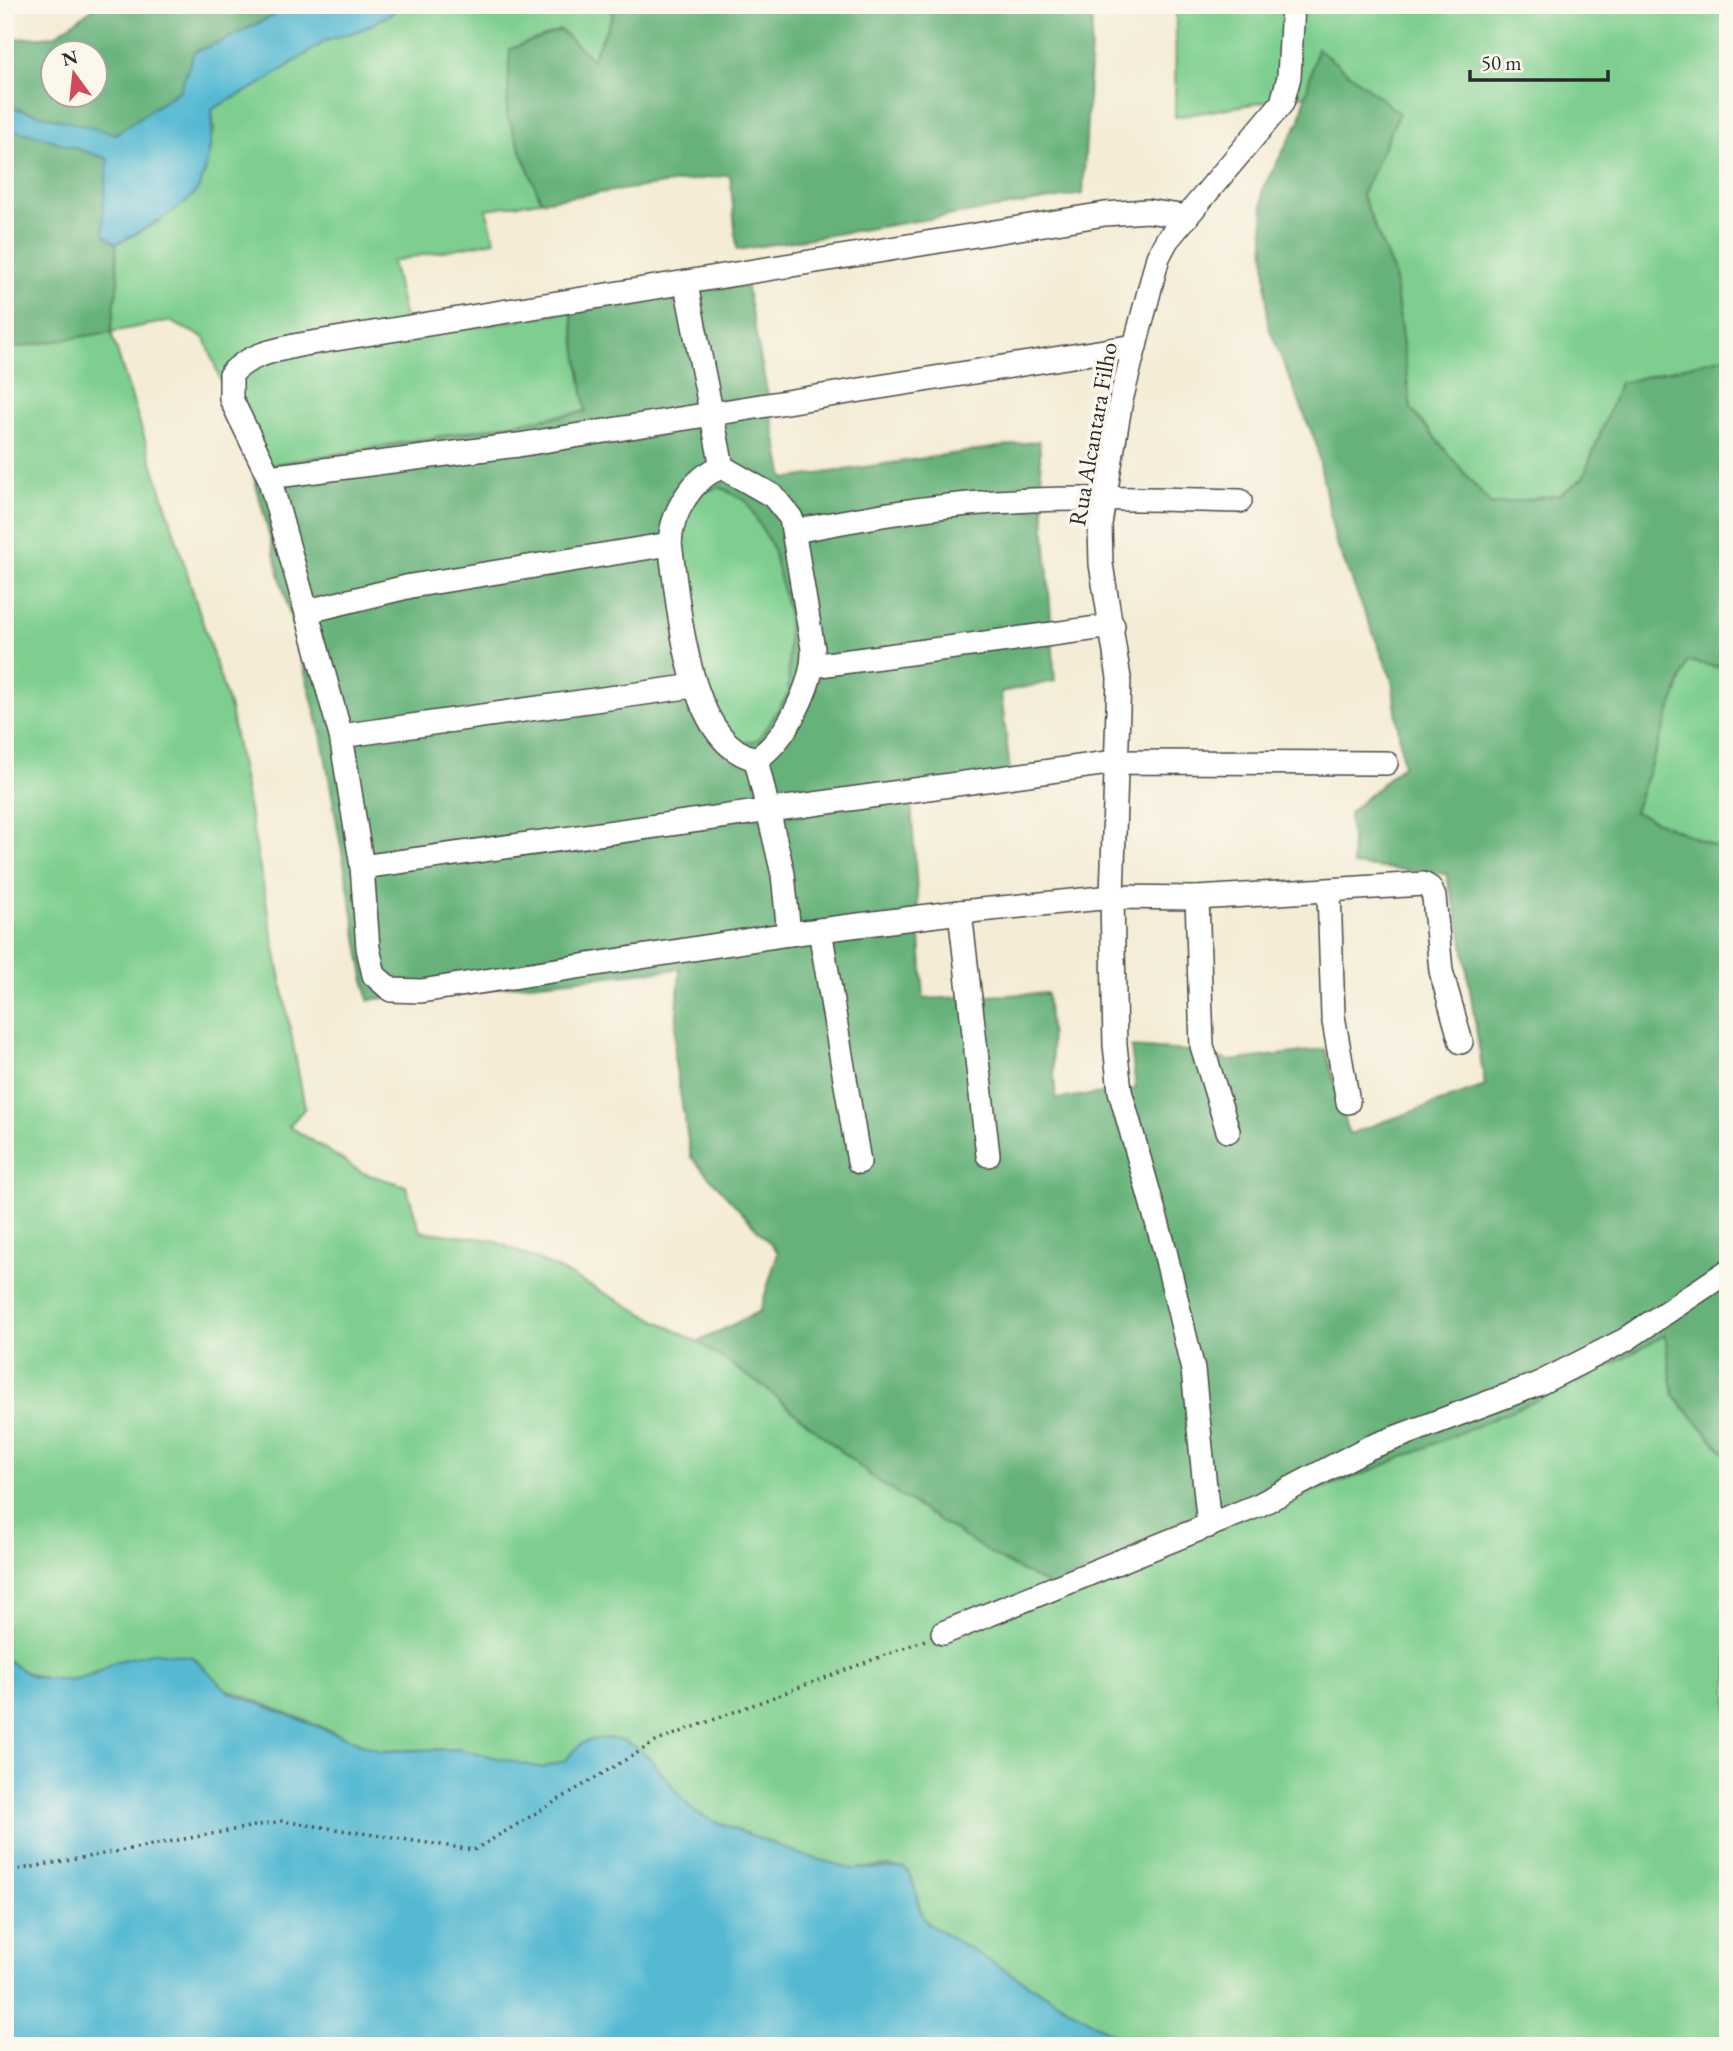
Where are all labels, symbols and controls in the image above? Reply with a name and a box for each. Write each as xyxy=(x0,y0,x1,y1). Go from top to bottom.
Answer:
north arrow xyxy=(38,38,108,108)
scale bar xyxy=(1470,38,1609,82)
text: N xyxy=(59,44,81,72)
text: 50 m xyxy=(1481,49,1522,76)
street label: Rua Alcantara Filho xyxy=(1061,340,1124,528)

